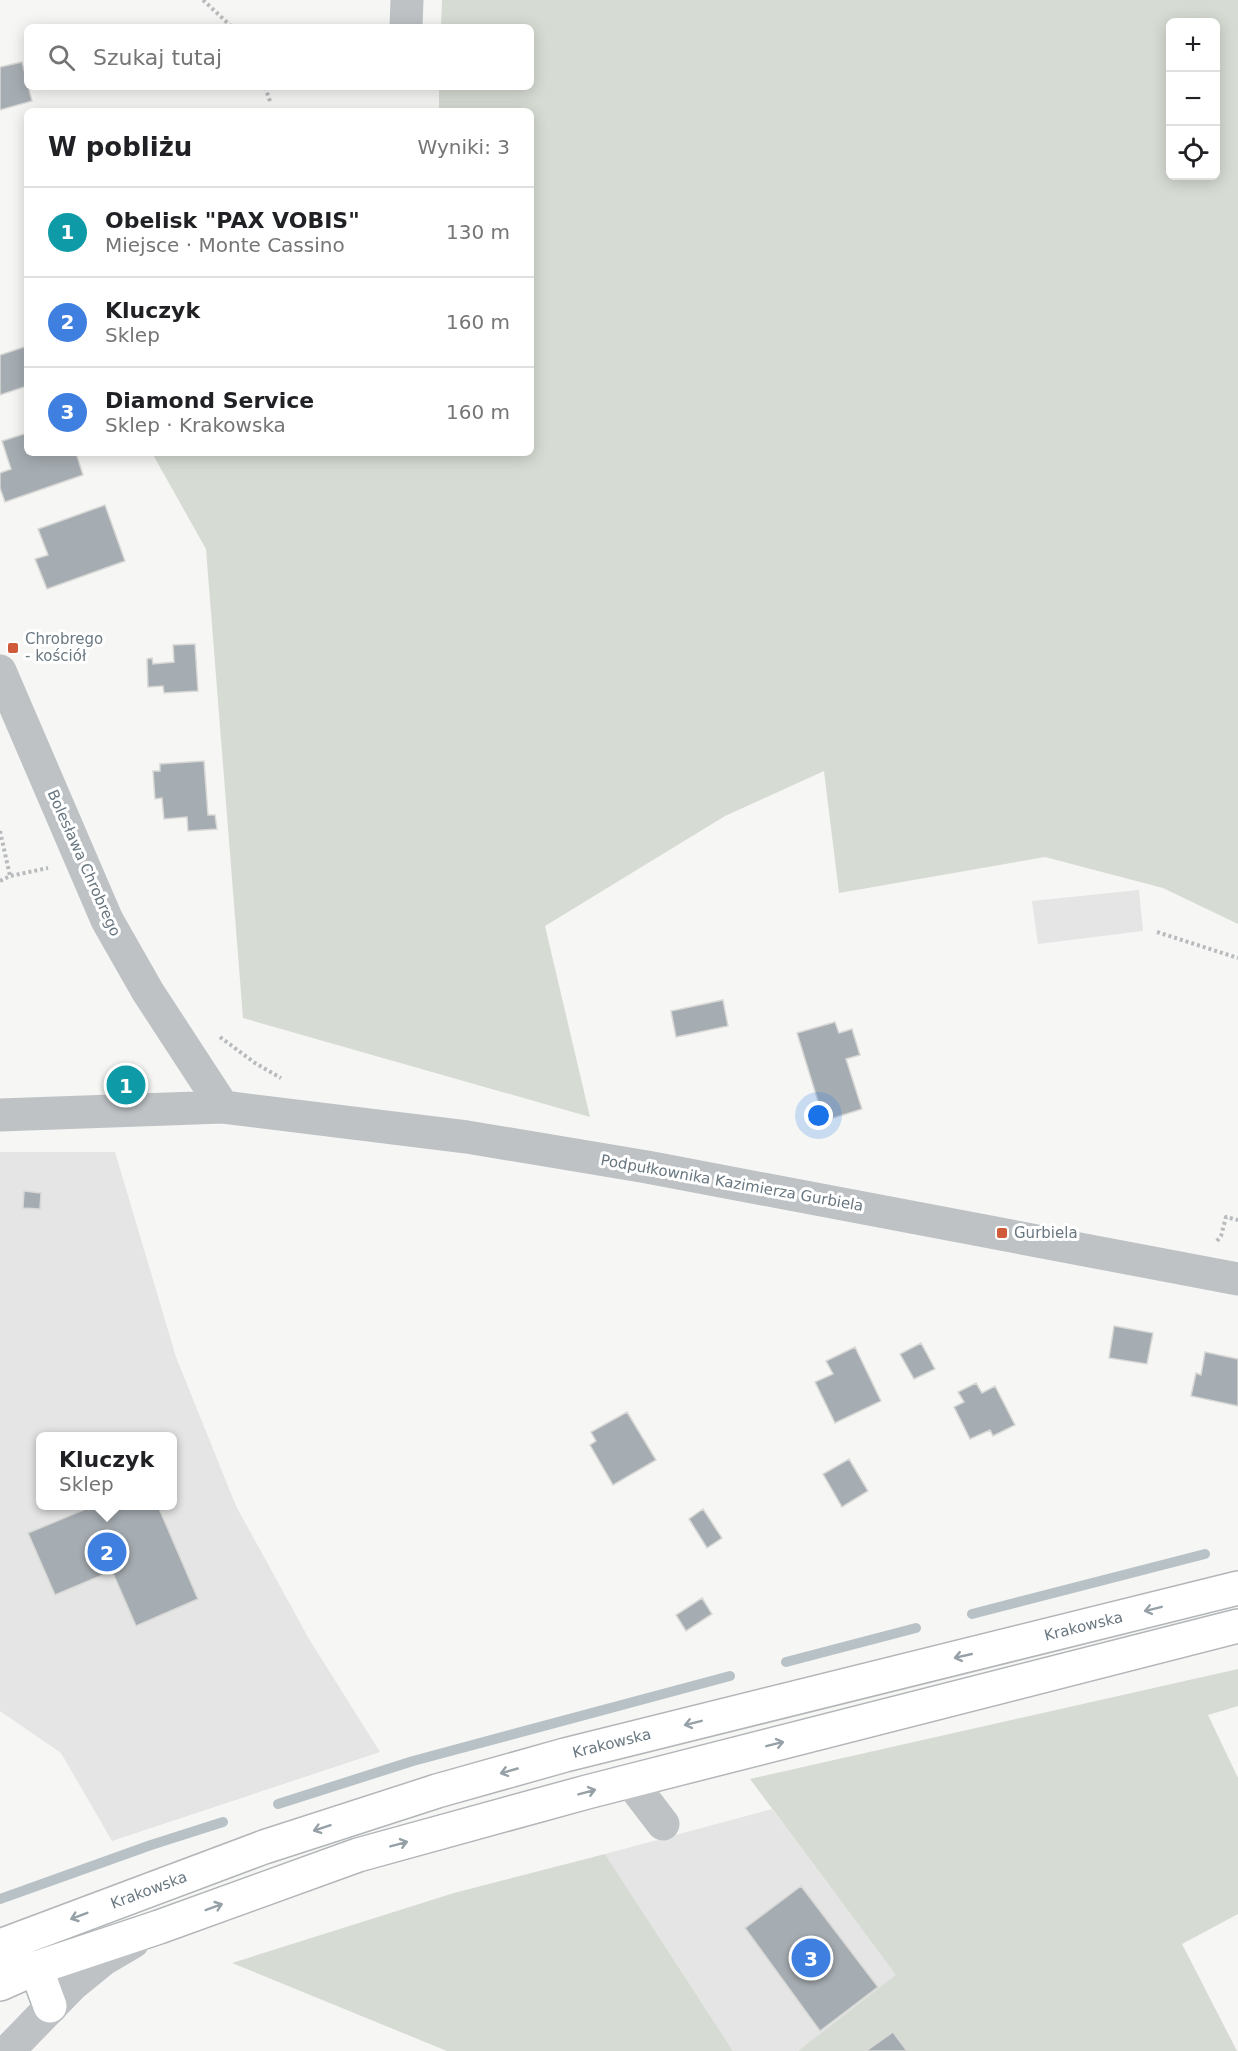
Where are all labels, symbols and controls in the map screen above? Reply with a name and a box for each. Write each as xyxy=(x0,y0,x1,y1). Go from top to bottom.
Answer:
map controls xyxy=(1166,18,1220,180)
button: + xyxy=(1166,18,1220,72)
search box xyxy=(24,24,534,90)
icon: search xyxy=(45,41,78,74)
text: Szukaj tutaj xyxy=(93,45,222,70)
button: − xyxy=(1166,72,1220,126)
button: locate xyxy=(1166,126,1220,180)
text: W pobliżu xyxy=(48,132,192,162)
text: Wyniki: 3 xyxy=(418,135,510,159)
text: Obelisk "PAX VOBIS" xyxy=(105,208,360,233)
text: 1 xyxy=(61,220,74,244)
text: 130 m xyxy=(446,220,510,244)
text: Miejsce · Monte Cassino xyxy=(105,233,345,257)
text: Kluczyk xyxy=(105,298,200,323)
text: 2 xyxy=(61,310,74,334)
text: 160 m xyxy=(446,310,510,334)
text: Sklep xyxy=(105,323,160,347)
text: Diamond Service xyxy=(105,388,314,413)
text: 3 xyxy=(61,400,74,424)
text: 160 m xyxy=(446,400,510,424)
text: Sklep · Krakowska xyxy=(105,413,286,437)
place label: Chrobrego - kościół xyxy=(25,630,103,665)
marker: Chrobrego - kościół xyxy=(6,641,20,655)
street label: Bolesława Chrobrego xyxy=(44,787,124,939)
pin: 1 xyxy=(106,1062,146,1108)
your location xyxy=(804,1101,833,1130)
street label: Podpułkownika Kazimierza Gurbiela xyxy=(599,1151,865,1215)
place label: Gurbiela xyxy=(1014,1224,1078,1242)
marker: Gurbiela xyxy=(995,1226,1009,1240)
popup xyxy=(36,1432,177,1510)
text: Kluczyk xyxy=(59,1447,154,1472)
text: Sklep xyxy=(59,1472,114,1496)
pin: 2 xyxy=(88,1530,126,1574)
one-way arrow xyxy=(1144,1604,1163,1616)
street label: Krakowska xyxy=(1042,1608,1125,1645)
one-way arrow xyxy=(954,1650,973,1662)
one-way arrow xyxy=(683,1717,702,1729)
street label: Krakowska xyxy=(571,1725,653,1762)
one-way arrow xyxy=(766,1737,785,1749)
one-way arrow xyxy=(500,1766,519,1777)
one-way arrow xyxy=(577,1786,596,1797)
one-way arrow xyxy=(313,1823,332,1834)
one-way arrow xyxy=(389,1838,408,1849)
street label: Krakowska xyxy=(108,1868,190,1913)
one-way arrow xyxy=(204,1901,223,1912)
one-way arrow xyxy=(70,1912,89,1923)
pin: 3 xyxy=(792,1936,830,1980)

